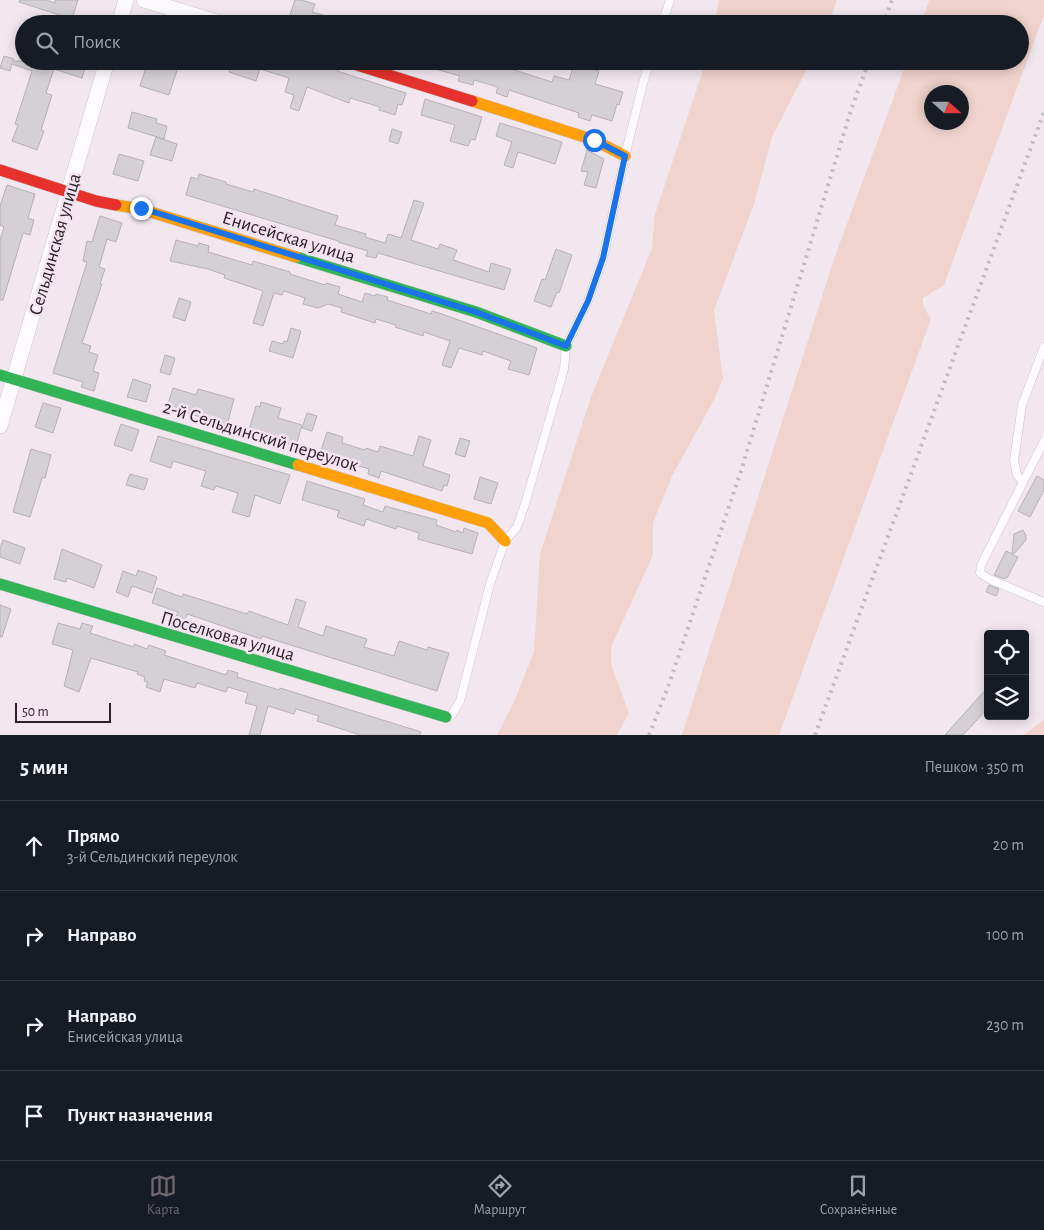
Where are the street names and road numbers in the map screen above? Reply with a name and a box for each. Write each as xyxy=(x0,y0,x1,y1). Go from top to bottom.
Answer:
street label: Сельдинская улица xyxy=(26,171,85,318)
street label: Енисейская улица xyxy=(220,208,358,267)
street label: 2-й Сельдинский переулок xyxy=(160,398,361,475)
street label: Поселковая улица xyxy=(158,608,297,665)

